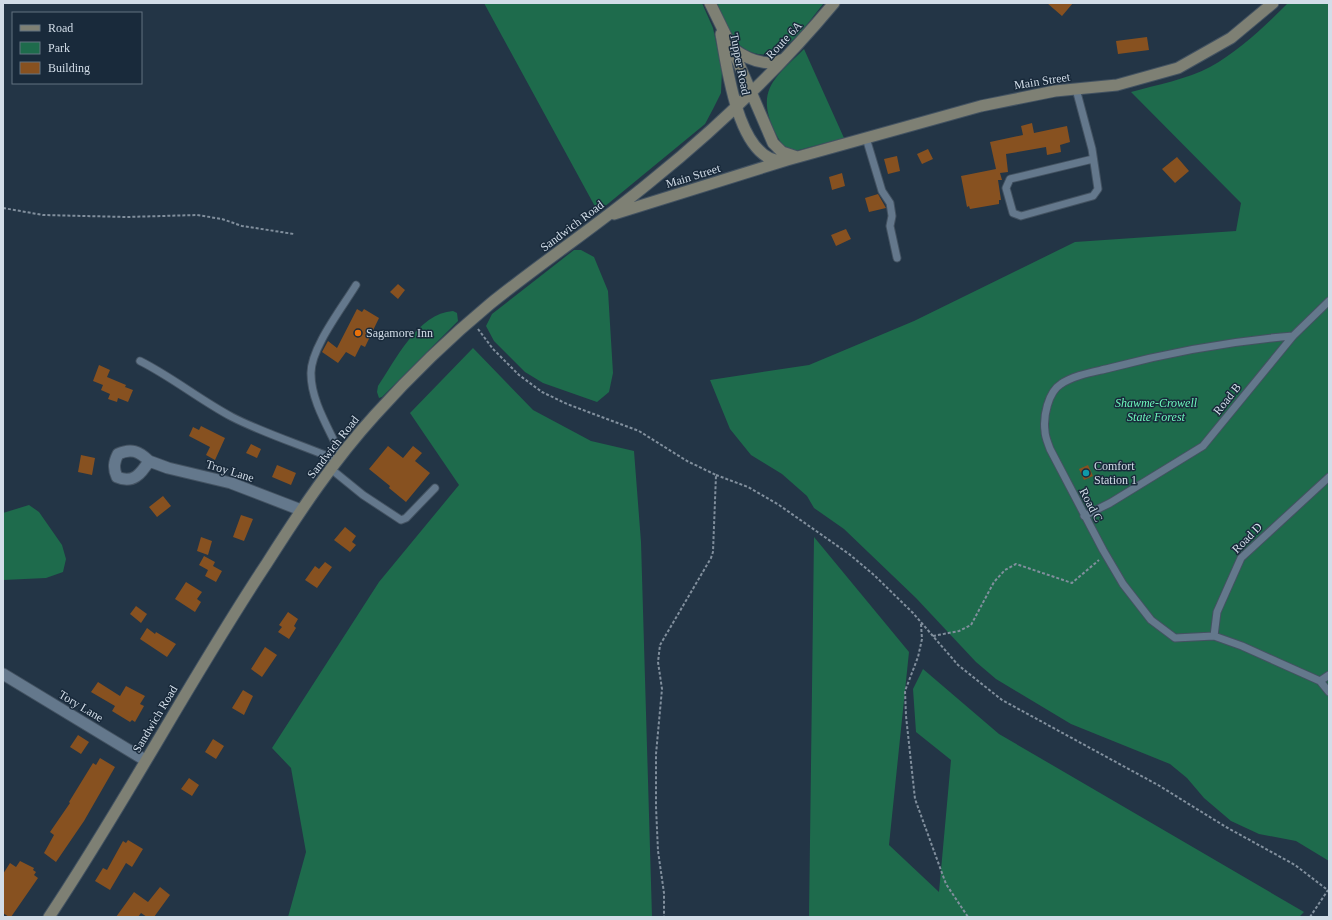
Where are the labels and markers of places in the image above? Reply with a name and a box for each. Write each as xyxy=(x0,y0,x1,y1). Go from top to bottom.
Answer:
place label: Sagamore Inn xyxy=(366,326,433,340)
marker: Sagamore Inn xyxy=(353,328,363,338)
place label: Comfort Station 1 xyxy=(1094,459,1137,487)
marker: Comfort Station 1 xyxy=(1081,468,1091,478)

